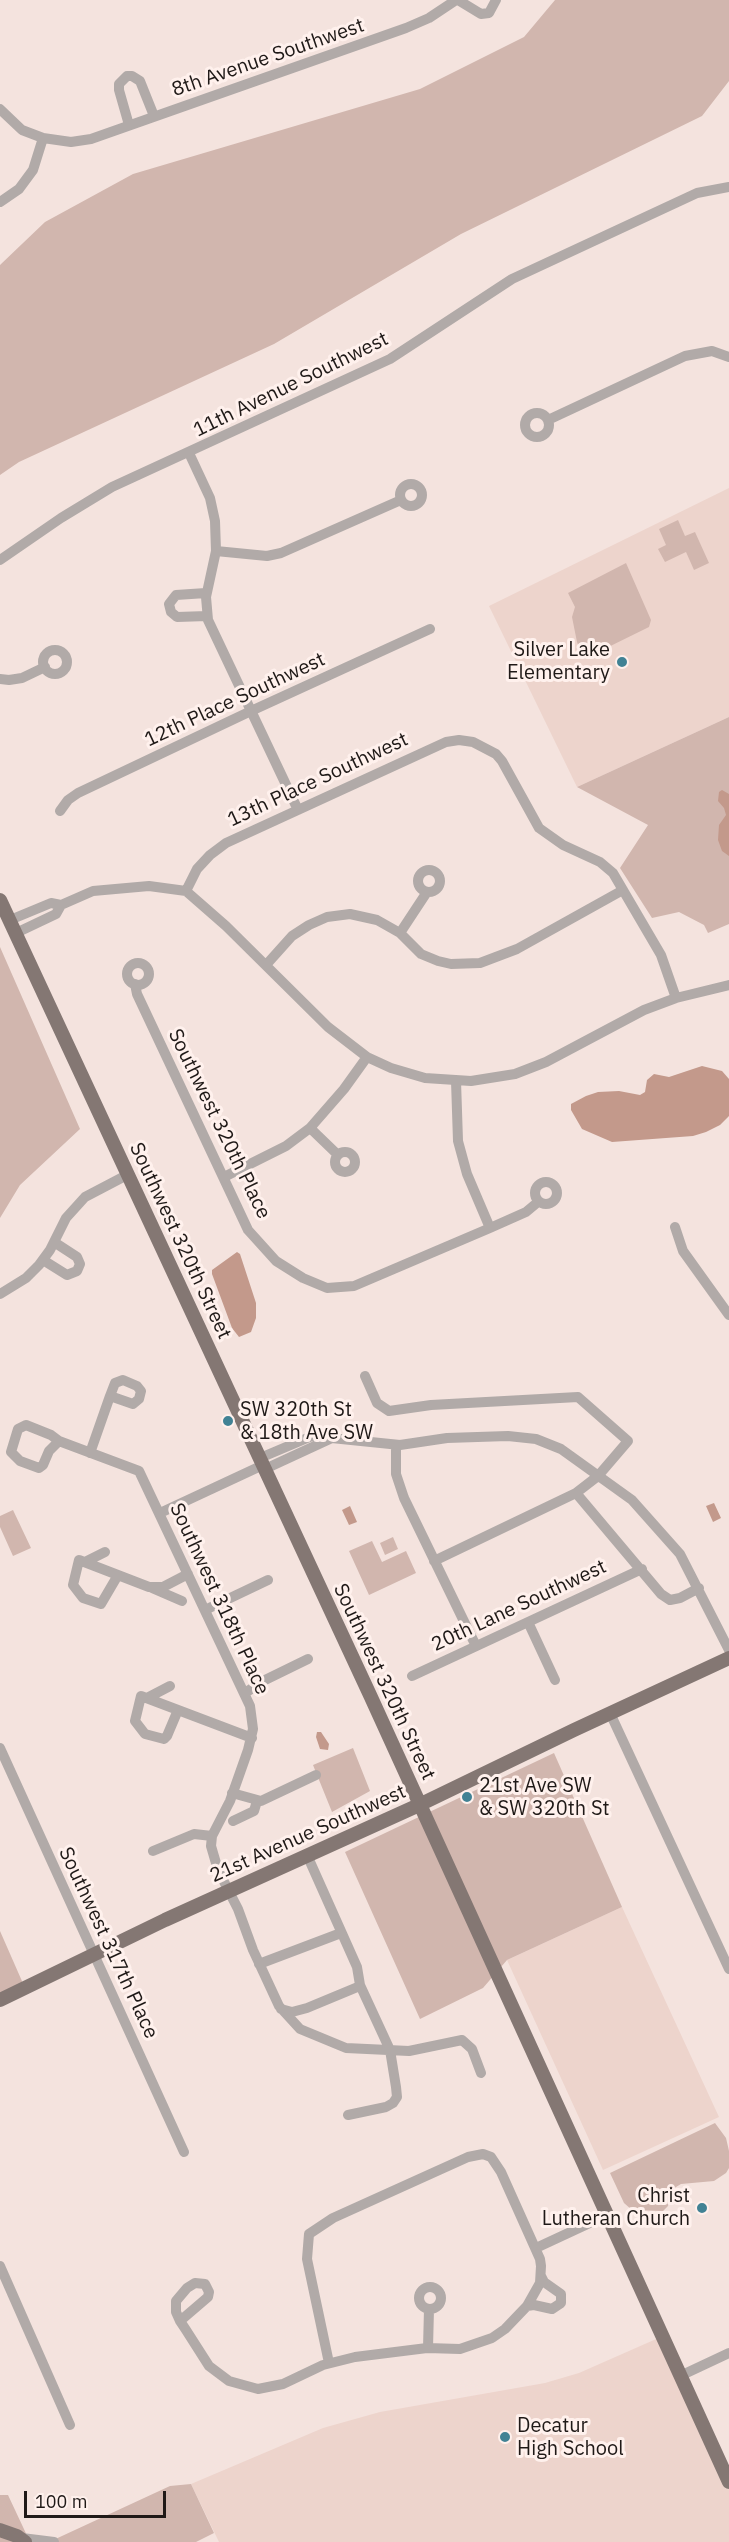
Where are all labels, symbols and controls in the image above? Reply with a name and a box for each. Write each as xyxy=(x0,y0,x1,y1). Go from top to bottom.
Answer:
street label: 8th Avenue Southwest xyxy=(169,14,367,102)
street label: 11th Avenue Southwest xyxy=(190,327,392,443)
place label: Silver Lake Elementary xyxy=(507,638,610,685)
street label: 12th Place Southwest xyxy=(141,648,329,752)
marker: Silver Lake Elementary xyxy=(615,655,629,669)
street label: 13th Place Southwest xyxy=(224,728,412,832)
street label: Southwest 320th Place xyxy=(163,1025,275,1223)
street label: Southwest 320th Street xyxy=(124,1139,236,1343)
place label: SW 320th St & 18th Ave SW xyxy=(240,1398,373,1445)
marker: SW 320th St & 18th Ave SW xyxy=(221,1414,235,1428)
street label: Southwest 318th Place xyxy=(164,1500,274,1698)
street label: 20th Lane Southwest xyxy=(428,1555,610,1657)
street label: Southwest 320th Street xyxy=(328,1580,440,1784)
place label: 21st Ave SW & SW 320th St xyxy=(479,1774,610,1821)
street label: 21st Avenue Southwest xyxy=(206,1780,410,1888)
marker: 21st Ave SW & SW 320th St xyxy=(460,1790,474,1804)
street label: Southwest 317th Place xyxy=(53,1844,163,2042)
place label: Christ Lutheran Church xyxy=(542,2184,690,2231)
marker: Christ Lutheran Church xyxy=(695,2201,709,2215)
place label: Decatur High School xyxy=(517,2414,624,2461)
marker: Decatur High School xyxy=(498,2430,512,2444)
scale bar xyxy=(27,2479,170,2517)
text: 100 m xyxy=(35,2490,87,2513)

